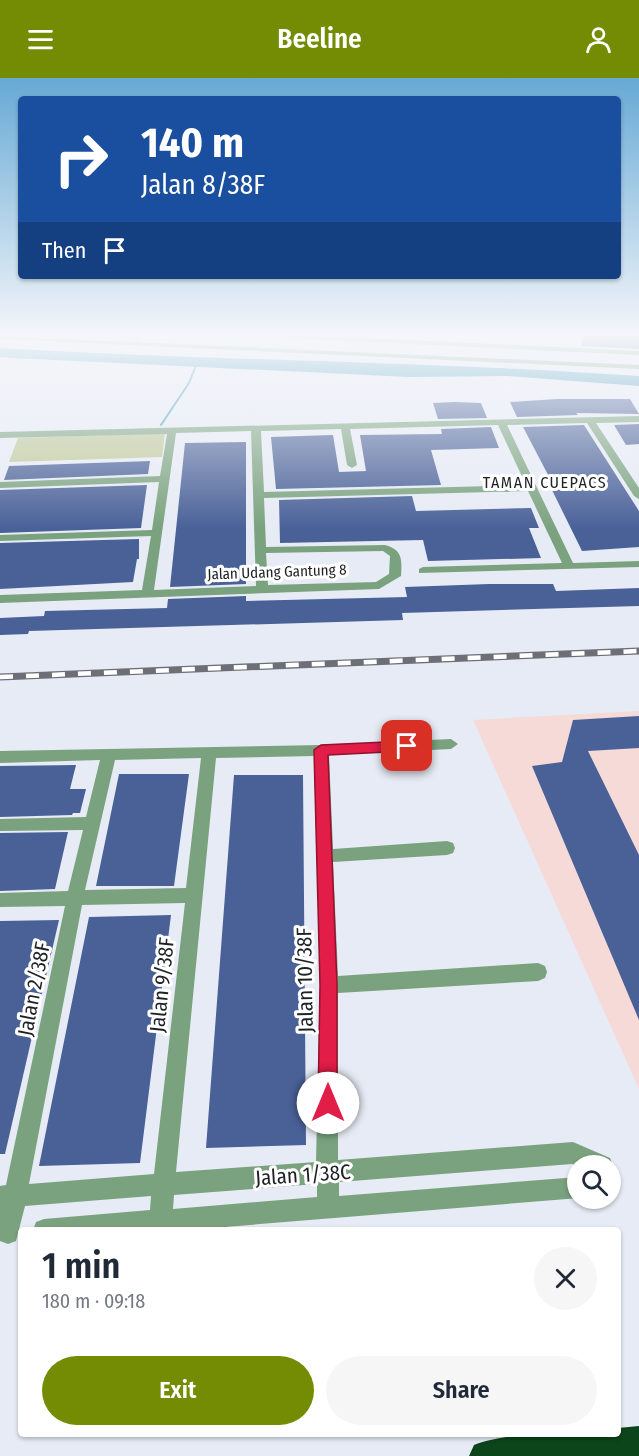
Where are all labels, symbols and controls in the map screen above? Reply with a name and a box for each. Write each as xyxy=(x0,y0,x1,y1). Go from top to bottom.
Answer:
icon: menu xyxy=(24,23,57,56)
text: Beeline xyxy=(277,23,362,55)
icon: person xyxy=(582,23,615,56)
text: 140 m xyxy=(141,118,244,168)
icon: right xyxy=(42,120,120,198)
text: Jalan 8/38F xyxy=(141,169,265,201)
icon: arrive xyxy=(98,234,131,267)
text: Then xyxy=(42,237,86,264)
district label: TAMAN CUEPACS xyxy=(483,473,607,492)
street label: Jalan Udang Gantung 8 xyxy=(207,561,347,583)
pin xyxy=(381,720,432,771)
icon: arrive xyxy=(390,729,423,762)
street label: Jalan 10/38F xyxy=(291,927,319,1033)
street label: Jalan 9/38F xyxy=(144,936,180,1034)
street label: Jalan 2/38F xyxy=(12,940,56,1038)
position arrow xyxy=(296,1071,360,1135)
map controls xyxy=(567,1155,621,1209)
button: search xyxy=(567,1155,621,1209)
street label: Jalan 1/38C xyxy=(254,1159,352,1191)
text: 1 min xyxy=(42,1244,120,1288)
button: close xyxy=(534,1247,597,1310)
text: 180 m · 09:18 xyxy=(42,1289,145,1313)
button: Exit xyxy=(42,1356,314,1425)
button: Share xyxy=(326,1356,597,1425)

